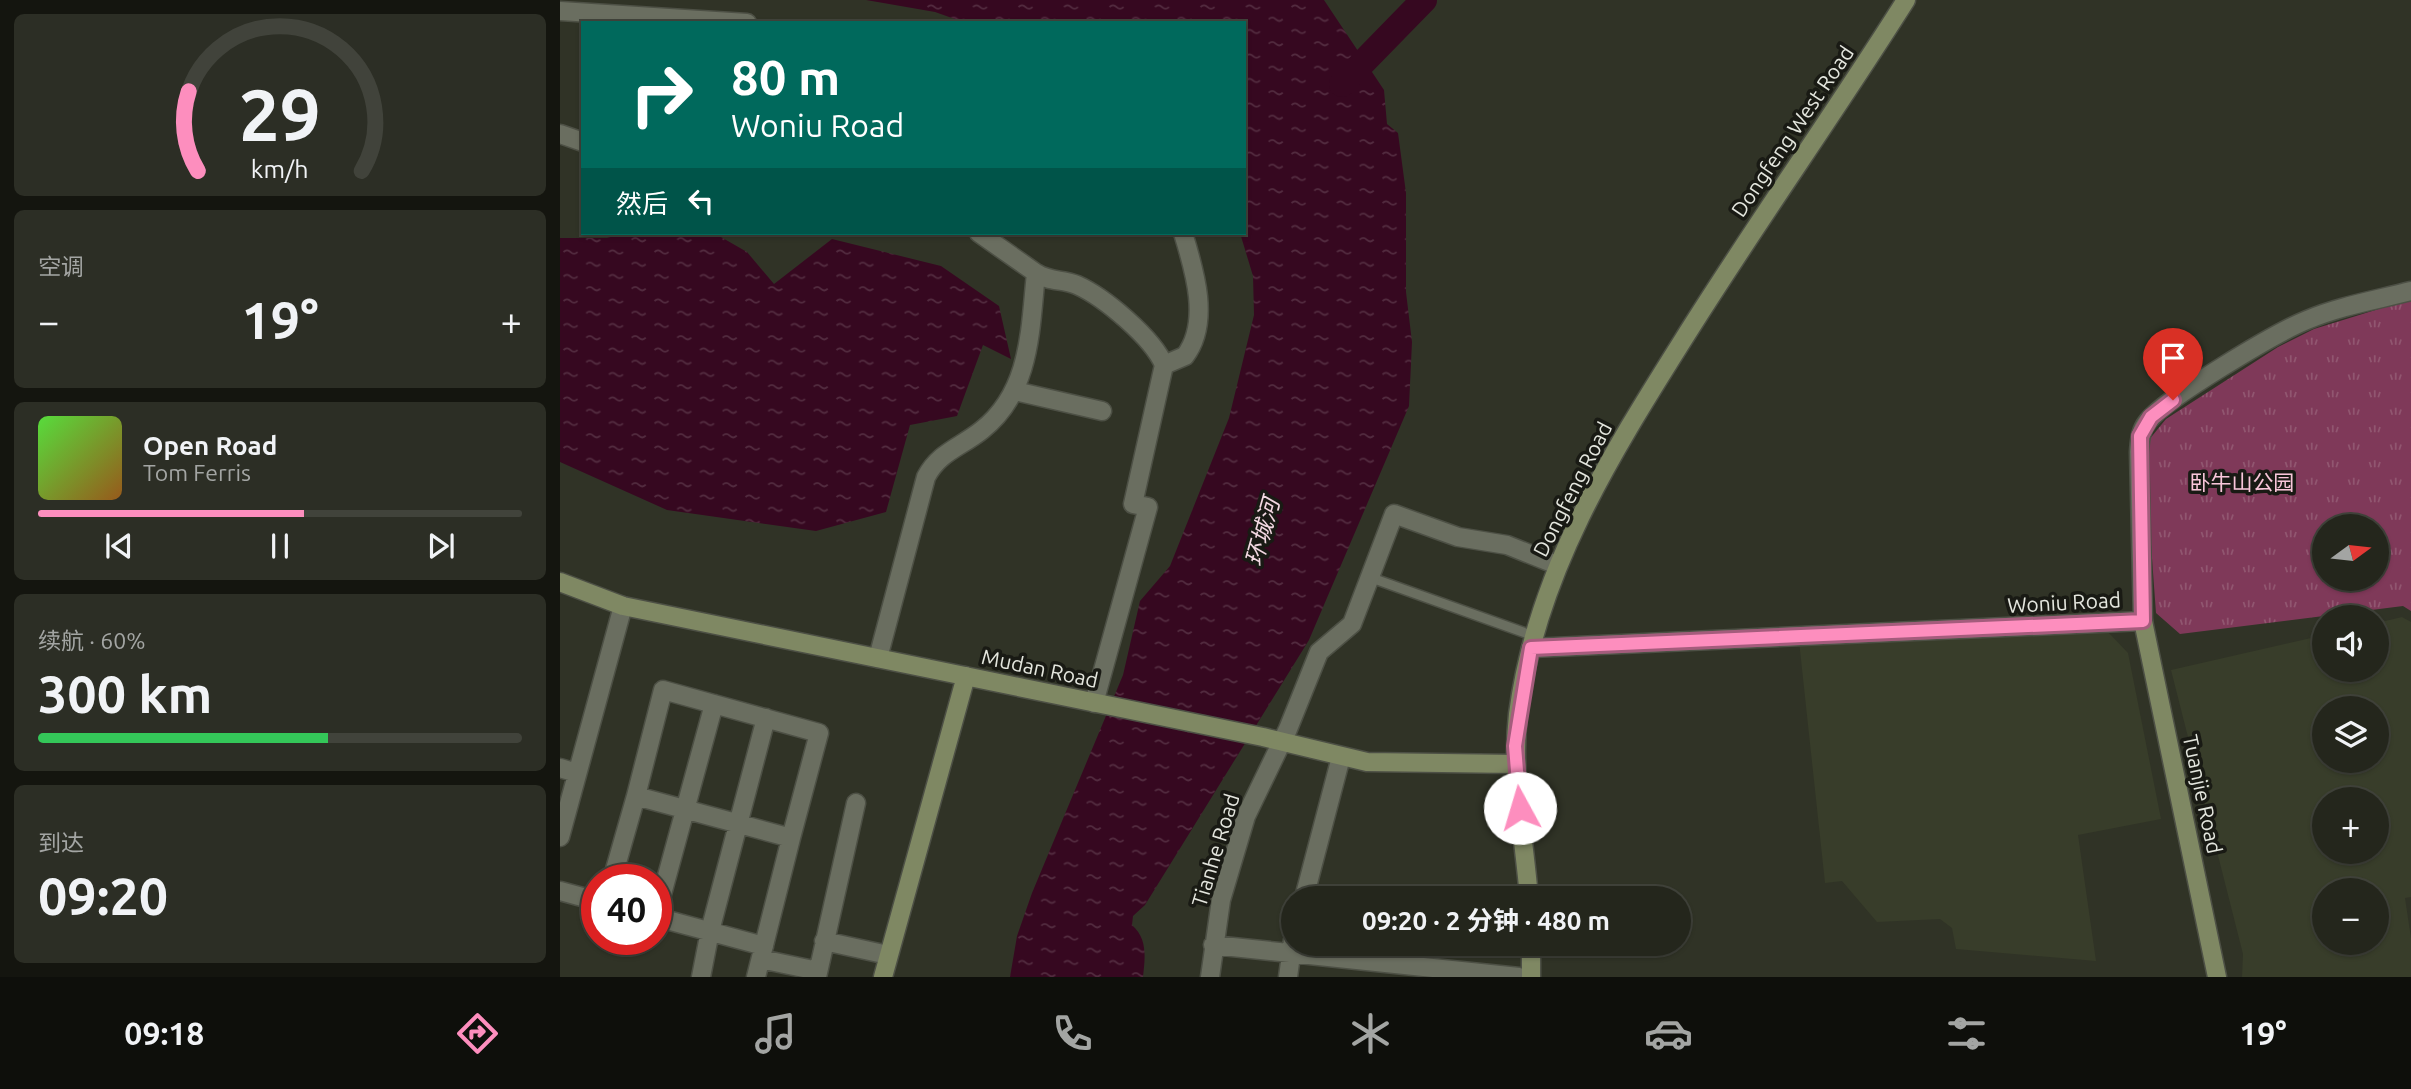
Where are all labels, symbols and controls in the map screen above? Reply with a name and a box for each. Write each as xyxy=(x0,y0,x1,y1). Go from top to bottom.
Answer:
street label: Dongfeng West Road xyxy=(1726,41,1858,221)
icon: right xyxy=(616,49,707,140)
text: 80 m xyxy=(731,49,840,104)
text: 29 xyxy=(239,73,321,155)
text: Woniu Road xyxy=(731,107,904,143)
text: km/h xyxy=(251,155,309,183)
icon: left xyxy=(682,182,720,220)
text: 然后 xyxy=(616,189,668,218)
text: 空调 xyxy=(38,254,84,279)
text: 19° xyxy=(241,291,319,349)
text: − xyxy=(38,300,59,342)
text: + xyxy=(501,300,522,342)
pin xyxy=(2143,328,2203,400)
icon: arrive xyxy=(2154,339,2192,377)
street label: Dongfeng Road xyxy=(1528,418,1616,560)
text: Open Road xyxy=(143,431,277,460)
text: Tom Ferris xyxy=(143,460,251,485)
park label: 卧牛山公园 xyxy=(2190,470,2295,494)
water label: 环城河 xyxy=(1240,492,1285,569)
north arrow xyxy=(2312,514,2389,592)
map controls xyxy=(2312,514,2389,955)
icon: previous xyxy=(100,527,138,565)
icon: pause xyxy=(261,527,299,565)
icon: next xyxy=(422,527,460,565)
street label: Woniu Road xyxy=(2007,587,2121,617)
button: sound xyxy=(2312,605,2389,682)
text: 续航 · 60% xyxy=(38,628,145,653)
street label: Mudan Road xyxy=(980,644,1100,692)
text: 300 km xyxy=(38,665,212,723)
button: layers xyxy=(2312,696,2389,773)
street label: Tuanjie Road xyxy=(2179,732,2227,856)
position arrow xyxy=(1483,771,1557,845)
button: + xyxy=(2312,787,2389,864)
street label: Tianhe Road xyxy=(1186,791,1244,909)
text: 到达 xyxy=(38,830,84,855)
speed limit sign: 40 xyxy=(581,864,672,955)
text: 09:20 xyxy=(38,867,168,925)
button: − xyxy=(2312,878,2389,955)
text: 09:20 · 2 分钟 · 480 m xyxy=(1362,906,1610,935)
icon: directions xyxy=(453,1009,502,1058)
icon: music xyxy=(751,1009,800,1058)
icon: phone xyxy=(1048,1009,1097,1058)
icon: climate xyxy=(1346,1009,1395,1058)
icon: car xyxy=(1644,1009,1693,1058)
icon: filters xyxy=(1942,1009,1991,1058)
text: 09:18 xyxy=(124,1015,204,1051)
text: 19° xyxy=(2239,1015,2287,1051)

